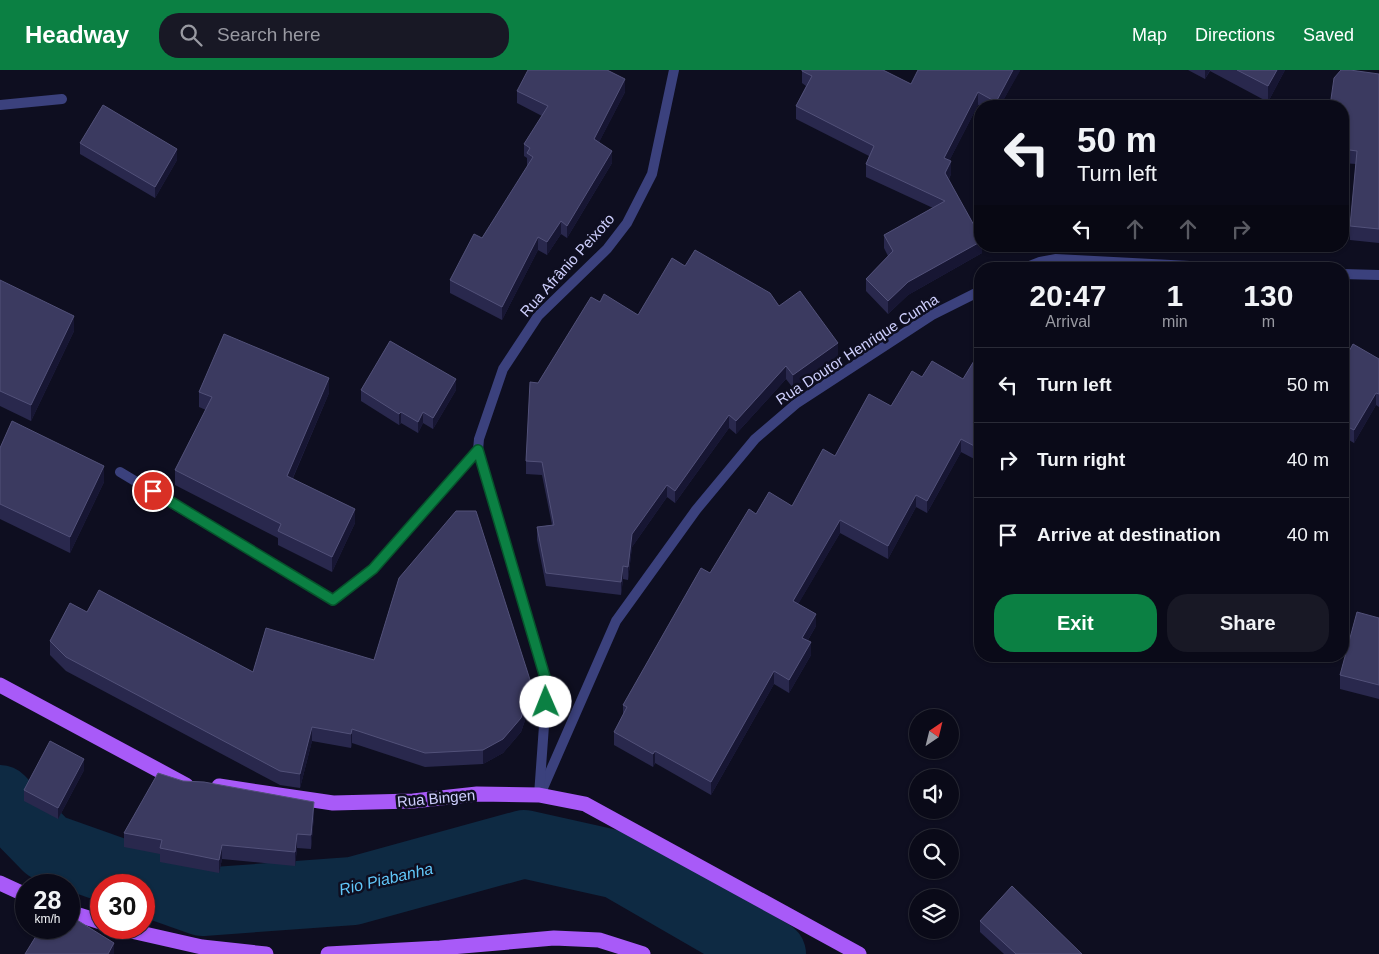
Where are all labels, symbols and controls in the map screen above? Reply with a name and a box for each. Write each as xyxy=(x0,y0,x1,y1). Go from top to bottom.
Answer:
search box xyxy=(159,13,509,58)
text: Headway xyxy=(25,21,129,48)
icon: search xyxy=(177,21,205,49)
text: Search here xyxy=(217,24,321,45)
text: Map xyxy=(1132,25,1167,45)
text: Directions xyxy=(1195,25,1275,45)
text: Saved xyxy=(1303,25,1354,45)
icon: left xyxy=(994,120,1059,185)
text: 50 m xyxy=(1077,120,1157,159)
text: Turn left xyxy=(1077,161,1157,186)
street label: Rua Afrânio Peixoto xyxy=(516,210,618,320)
icon: left xyxy=(1068,215,1096,243)
icon: ahead xyxy=(1121,215,1149,243)
icon: ahead xyxy=(1174,215,1202,243)
icon: right xyxy=(1227,215,1255,243)
text: 20:47 xyxy=(1030,279,1106,312)
text: 1 xyxy=(1166,279,1183,312)
text: 130 xyxy=(1243,279,1293,312)
street label: Rua Doutor Henrique Cunha xyxy=(773,290,942,408)
text: Arrival xyxy=(1045,313,1091,330)
text: min xyxy=(1162,313,1188,330)
text: m xyxy=(1262,313,1275,330)
icon: left xyxy=(994,371,1022,399)
text: Turn left xyxy=(1037,374,1112,395)
text: 50 m xyxy=(1287,374,1329,395)
icon: right xyxy=(994,446,1022,474)
text: Turn right xyxy=(1037,449,1125,470)
text: 40 m xyxy=(1287,449,1329,470)
pin xyxy=(132,470,174,512)
icon: arrive xyxy=(139,477,167,505)
icon: arrive xyxy=(994,521,1022,549)
text: Arrive at destination xyxy=(1037,524,1221,545)
text: 40 m xyxy=(1287,524,1329,545)
button: Exit xyxy=(994,594,1157,652)
button: Share xyxy=(1167,594,1329,652)
position arrow xyxy=(519,675,571,727)
north arrow xyxy=(909,709,959,759)
map controls xyxy=(909,709,959,939)
button: sound xyxy=(909,769,959,819)
street label: Rua Bingen xyxy=(396,786,476,810)
button: search xyxy=(909,829,959,879)
water label: Rio Piabanha xyxy=(337,860,435,898)
speed limit sign: 30 xyxy=(90,874,155,939)
text: 28 xyxy=(34,886,61,914)
button: layers xyxy=(909,889,959,939)
text: km/h xyxy=(34,912,61,926)

